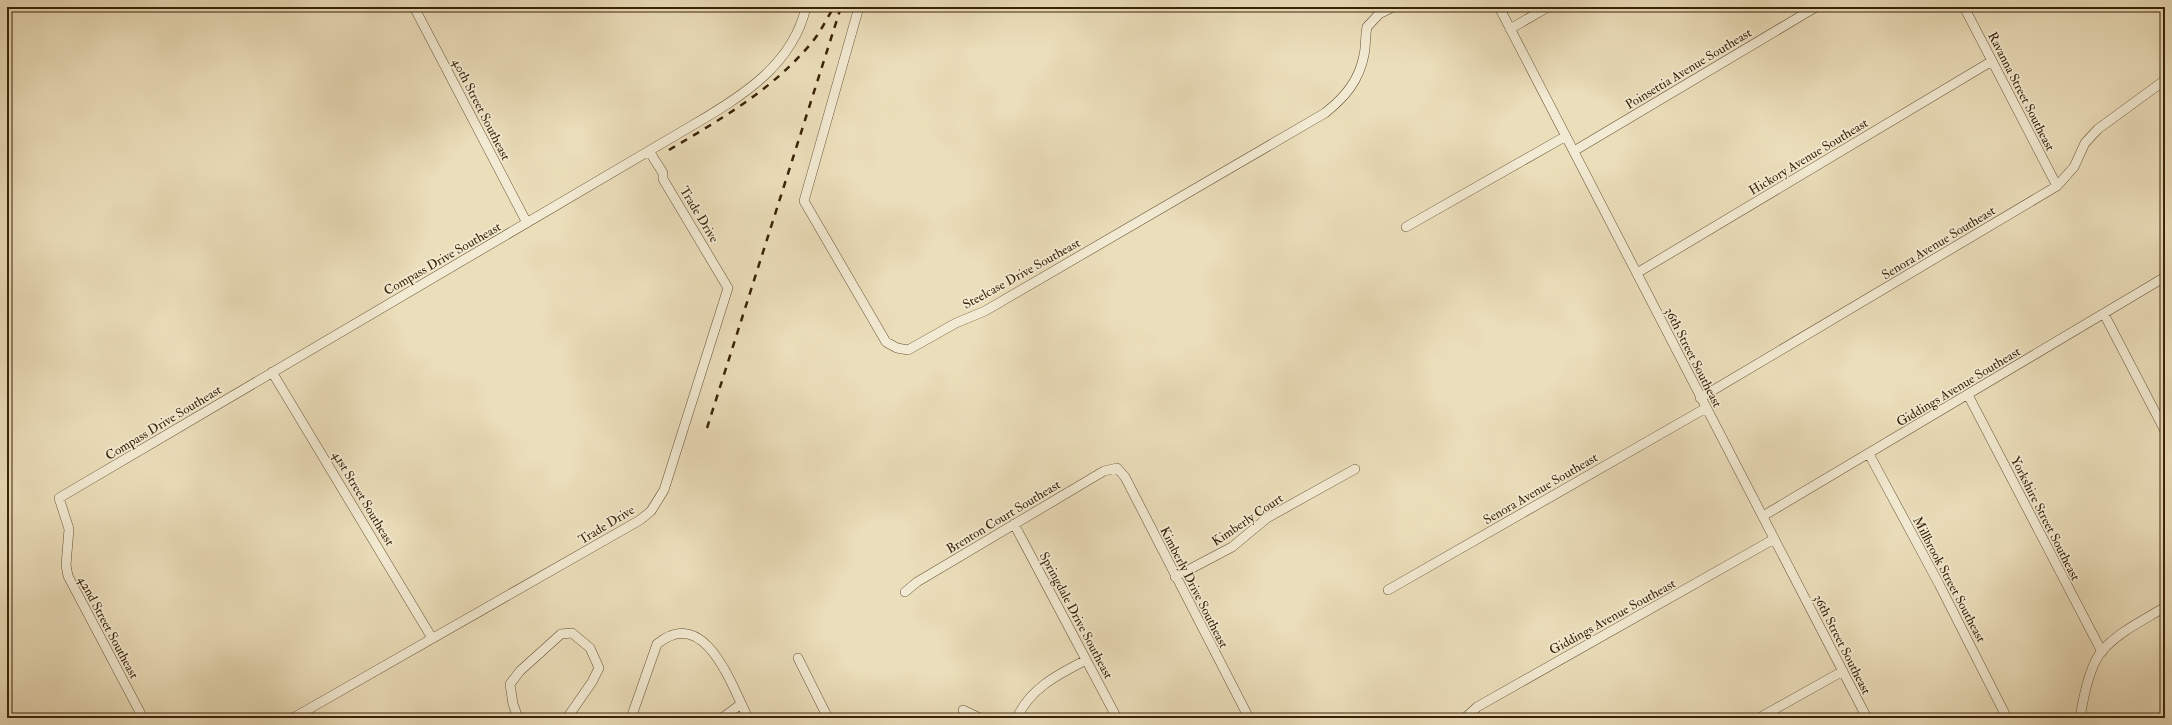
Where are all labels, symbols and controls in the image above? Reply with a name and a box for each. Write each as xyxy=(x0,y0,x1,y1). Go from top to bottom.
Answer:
street label: Poinsettia Avenue Southeast xyxy=(1622,25,1755,113)
street label: Ravanna Street Southeast xyxy=(1984,29,2058,154)
street label: 40th Street Southeast xyxy=(449,56,514,163)
street label: Hickory Avenue Southeast xyxy=(1746,115,1871,200)
street label: Trade Drive xyxy=(676,183,722,246)
street label: Senora Avenue Southeast xyxy=(1879,203,1998,283)
street label: Compass Drive Southeast xyxy=(381,219,504,300)
street label: Steelcase Drive Southeast xyxy=(960,235,1083,313)
street label: 36th Street Southeast xyxy=(1661,305,1725,410)
street label: Giddings Avenue Southeast xyxy=(1894,343,2023,430)
street label: Compass Drive Southeast xyxy=(103,382,225,465)
street label: 41st Street Southeast xyxy=(329,448,398,549)
street label: Senora Avenue Southeast xyxy=(1480,450,1601,528)
street label: Yorkshire Street Southeast xyxy=(2007,454,2083,583)
street label: Brenton Court Southeast xyxy=(944,476,1063,557)
street label: Kimberly Court xyxy=(1209,490,1287,550)
street label: Trade Drive xyxy=(575,502,638,548)
street label: Millbrook Street Southeast xyxy=(1909,514,1989,645)
street label: Kimberly Drive Southeast xyxy=(1156,524,1232,651)
street label: Springdale Drive Southeast xyxy=(1035,549,1116,682)
street label: 42nd Street Southeast xyxy=(74,573,142,682)
street label: Giddings Avenue Southeast xyxy=(1547,575,1678,658)
street label: 36th Street Southeast xyxy=(1810,592,1874,697)

